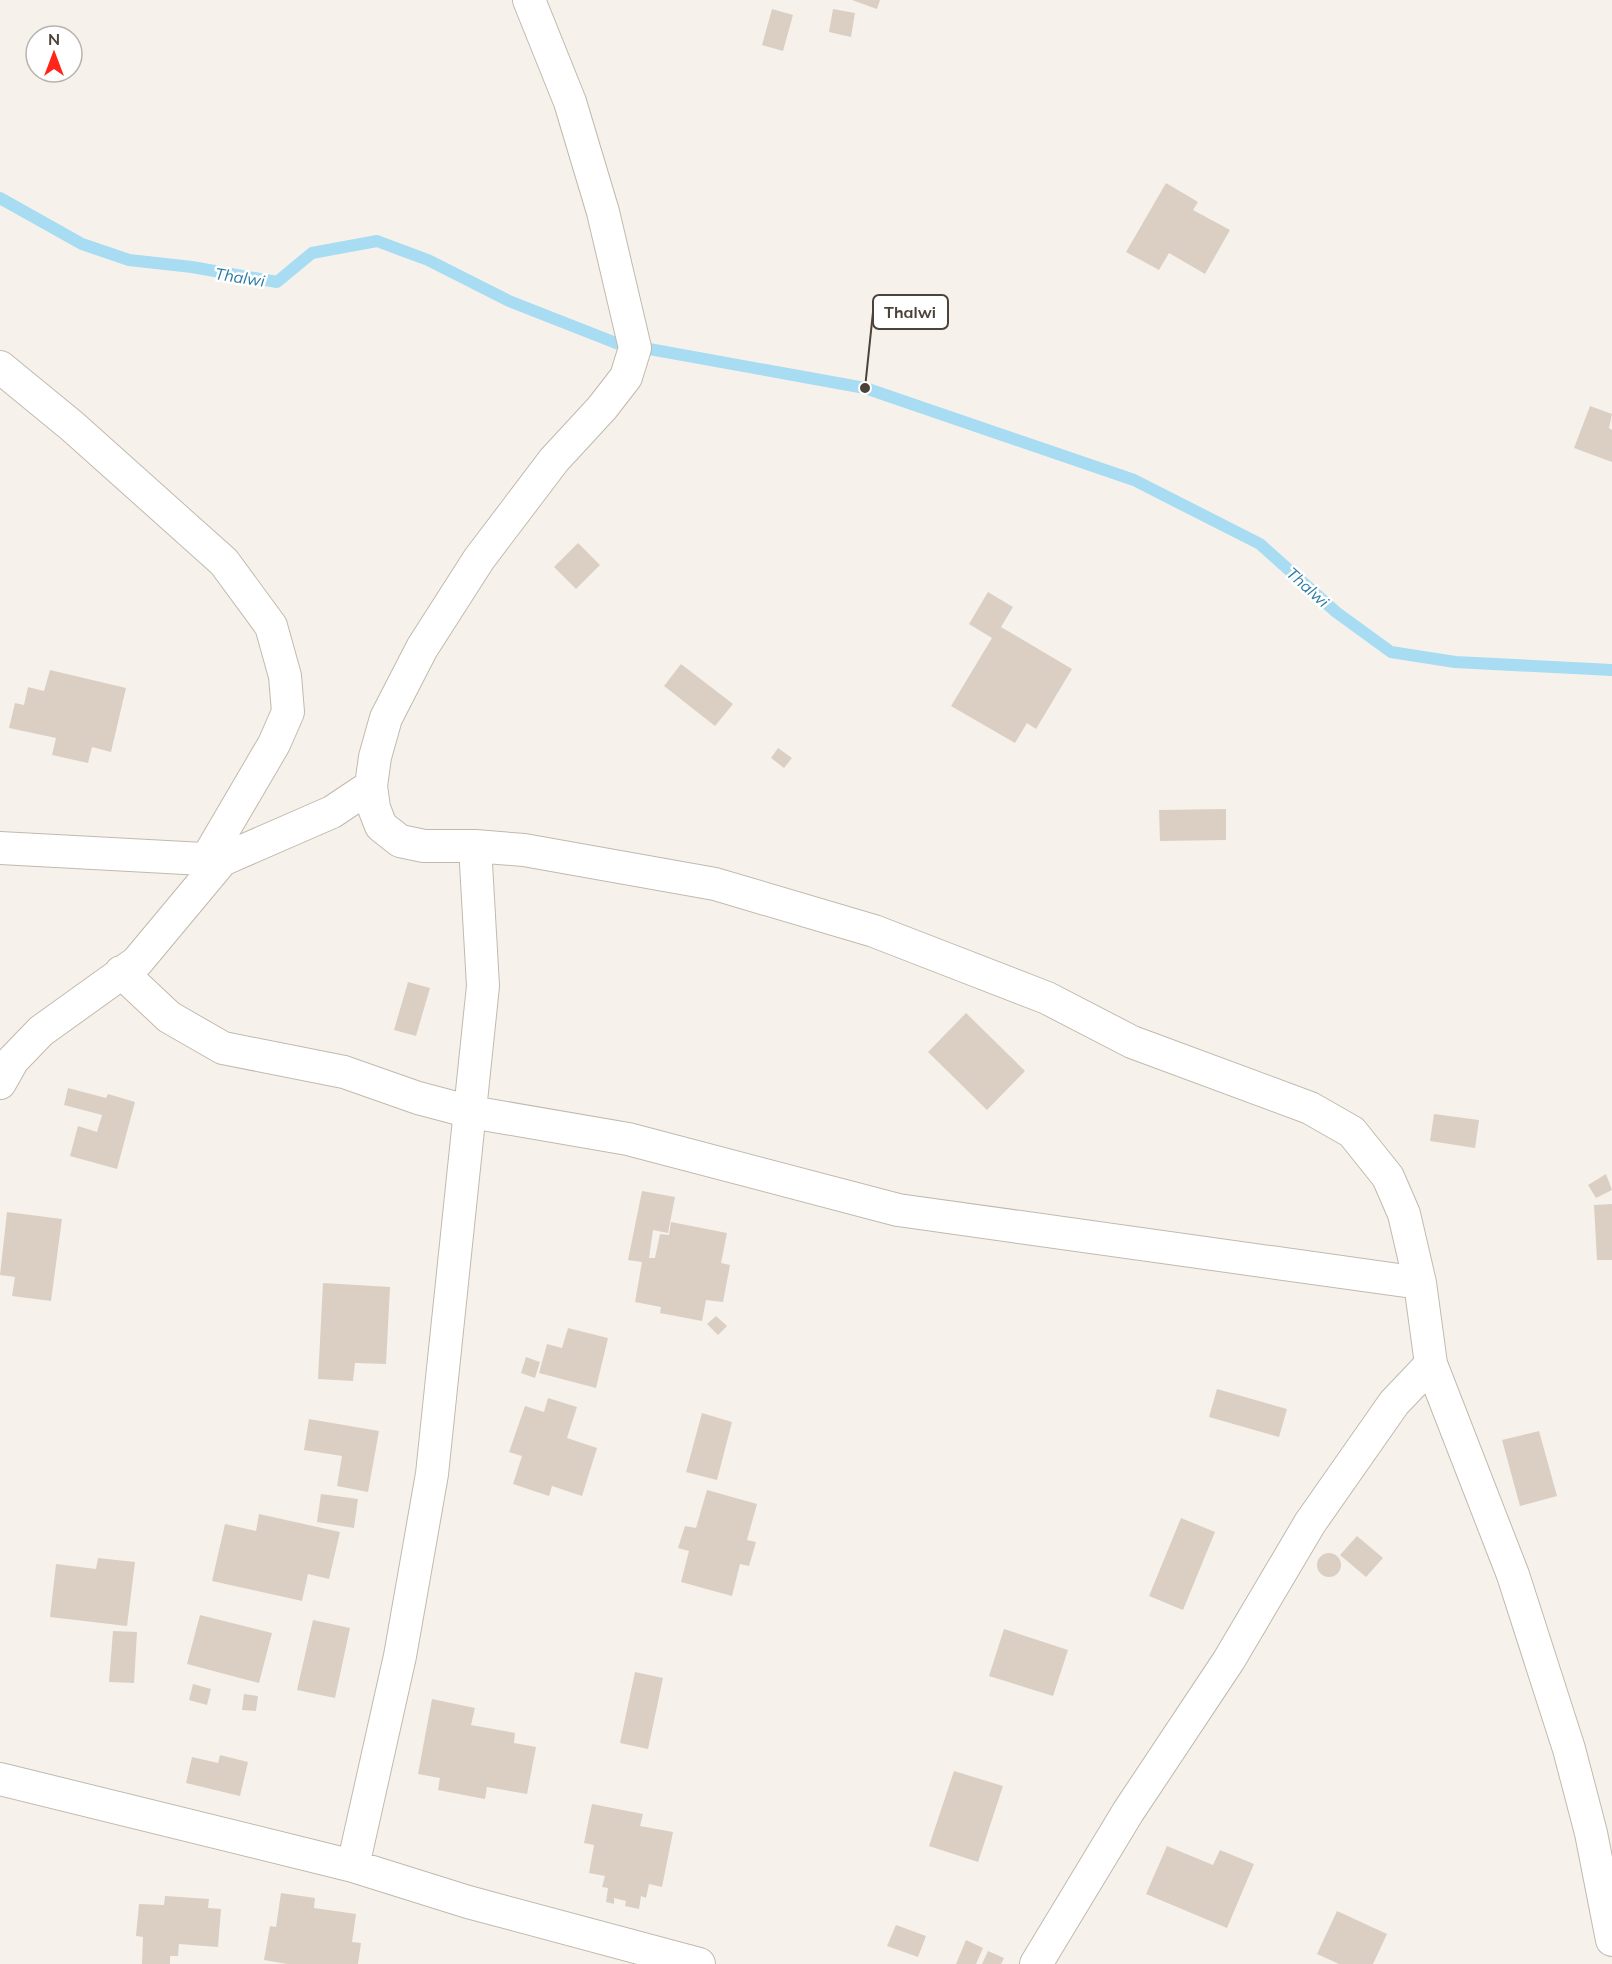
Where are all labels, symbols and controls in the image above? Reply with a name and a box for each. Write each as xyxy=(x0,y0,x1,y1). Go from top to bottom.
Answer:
north arrow xyxy=(24,24,84,84)
text: N xyxy=(48,29,60,49)
water label: Thalwi xyxy=(214,263,267,291)
callout: Thalwi xyxy=(873,295,948,329)
text: Thalwi xyxy=(884,302,936,322)
water label: Thalwi xyxy=(1283,563,1333,611)

